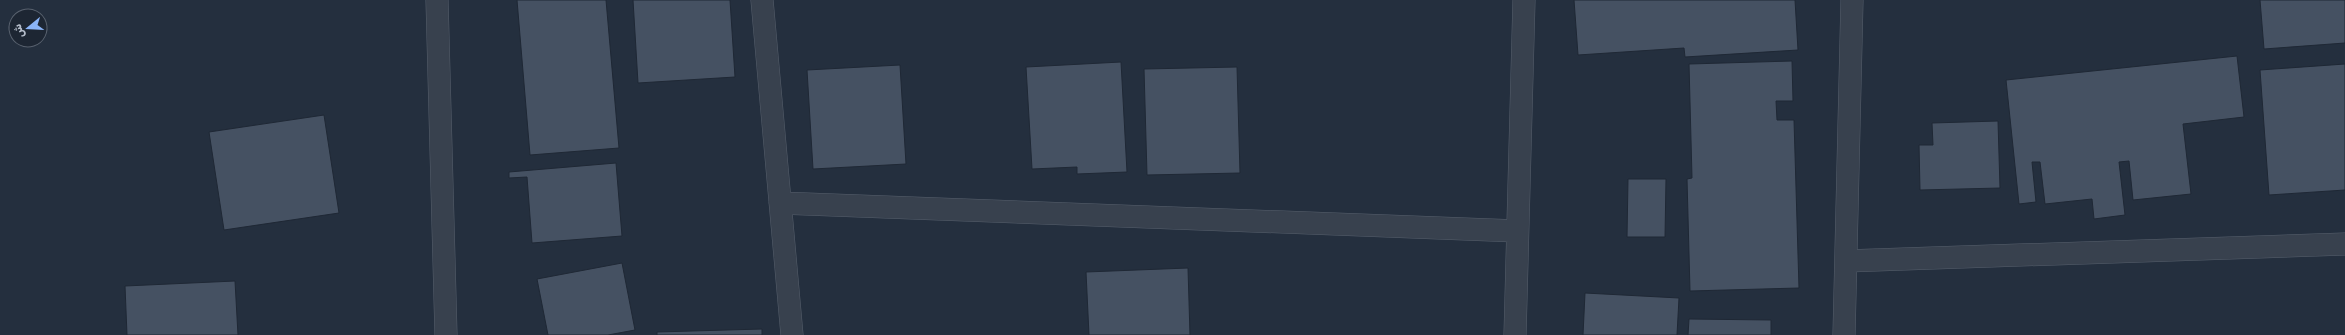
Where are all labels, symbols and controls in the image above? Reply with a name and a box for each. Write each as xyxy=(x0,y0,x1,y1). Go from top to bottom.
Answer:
north arrow xyxy=(8,8,48,48)
text: ش xyxy=(11,22,27,40)

